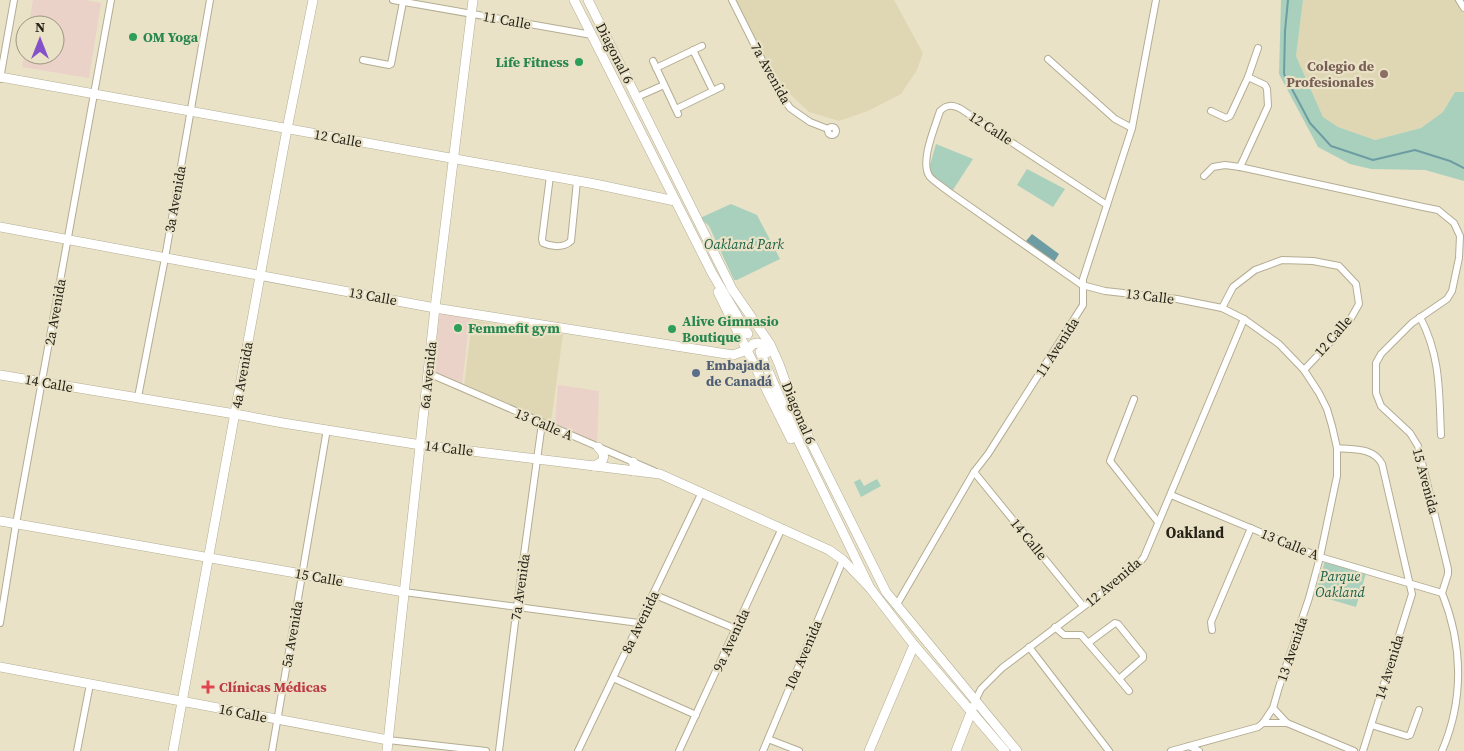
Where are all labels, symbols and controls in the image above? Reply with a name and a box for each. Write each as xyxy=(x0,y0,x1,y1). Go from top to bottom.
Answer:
street label: 11 Calle xyxy=(481,6,533,34)
north arrow xyxy=(15,15,65,65)
text: N xyxy=(35,17,45,37)
street label: Diagonal 6 xyxy=(591,19,639,87)
place label: OM Yoga xyxy=(143,27,199,47)
marker: OM Yoga xyxy=(127,31,139,43)
street label: 7a Avenida xyxy=(746,39,796,108)
place label: Life Fitness xyxy=(495,52,570,72)
marker: Life Fitness xyxy=(573,56,585,68)
place label: Colegio de Profesionales xyxy=(1286,56,1375,92)
marker: Colegio de Profesionales xyxy=(1378,68,1390,80)
street label: 12 Calle xyxy=(965,106,1017,150)
street label: 12 Calle xyxy=(312,124,364,152)
street label: 3a Avenida xyxy=(159,163,191,234)
park label: Oakland Park xyxy=(704,234,784,254)
street label: 2a Avenida xyxy=(39,276,71,347)
street label: 13 Calle xyxy=(347,282,399,310)
street label: 13 Calle xyxy=(1125,283,1175,309)
place label: Alive Gimnasio Boutique xyxy=(682,311,779,347)
street label: 12 Calle xyxy=(1309,311,1357,361)
street label: 11 Avenida xyxy=(1030,313,1084,381)
place label: Femmefit gym xyxy=(468,318,560,338)
marker: Femmefit gym xyxy=(452,322,464,334)
marker: Alive Gimnasio Boutique xyxy=(666,323,678,335)
street label: 4a Avenida xyxy=(226,339,258,410)
street label: 6a Avenida xyxy=(415,340,442,410)
place label: Embajada de Canadá xyxy=(706,355,773,391)
marker: Embajada de Canadá xyxy=(690,367,702,379)
street label: 14 Calle xyxy=(23,369,75,397)
street label: Diagonal 6 xyxy=(777,379,821,447)
street label: 13 Calle A xyxy=(512,403,577,445)
street label: 14 Calle xyxy=(424,435,474,461)
street label: 15 Avenida xyxy=(1408,446,1445,517)
street label: 14 Calle xyxy=(1006,514,1052,564)
district label: Oakland xyxy=(1166,522,1224,543)
street label: 13 Calle A xyxy=(1258,523,1323,565)
street label: 7a Avenida xyxy=(505,551,535,622)
street label: 12 Avenida xyxy=(1081,552,1146,611)
street label: 15 Calle xyxy=(293,563,345,591)
park label: Parque Oakland xyxy=(1315,566,1366,602)
street label: 8a Avenida xyxy=(616,587,664,657)
street label: 5a Avenida xyxy=(276,598,308,669)
street label: 9a Avenida xyxy=(708,604,755,675)
street label: 13 Avenida xyxy=(1272,613,1313,684)
street label: 10a Avenida xyxy=(779,616,827,693)
street label: 14 Avenida xyxy=(1370,631,1409,702)
place label: Clínicas Médicas xyxy=(219,677,327,697)
marker: Clínicas Médicas xyxy=(201,680,215,694)
street label: 16 Calle xyxy=(217,699,269,727)

